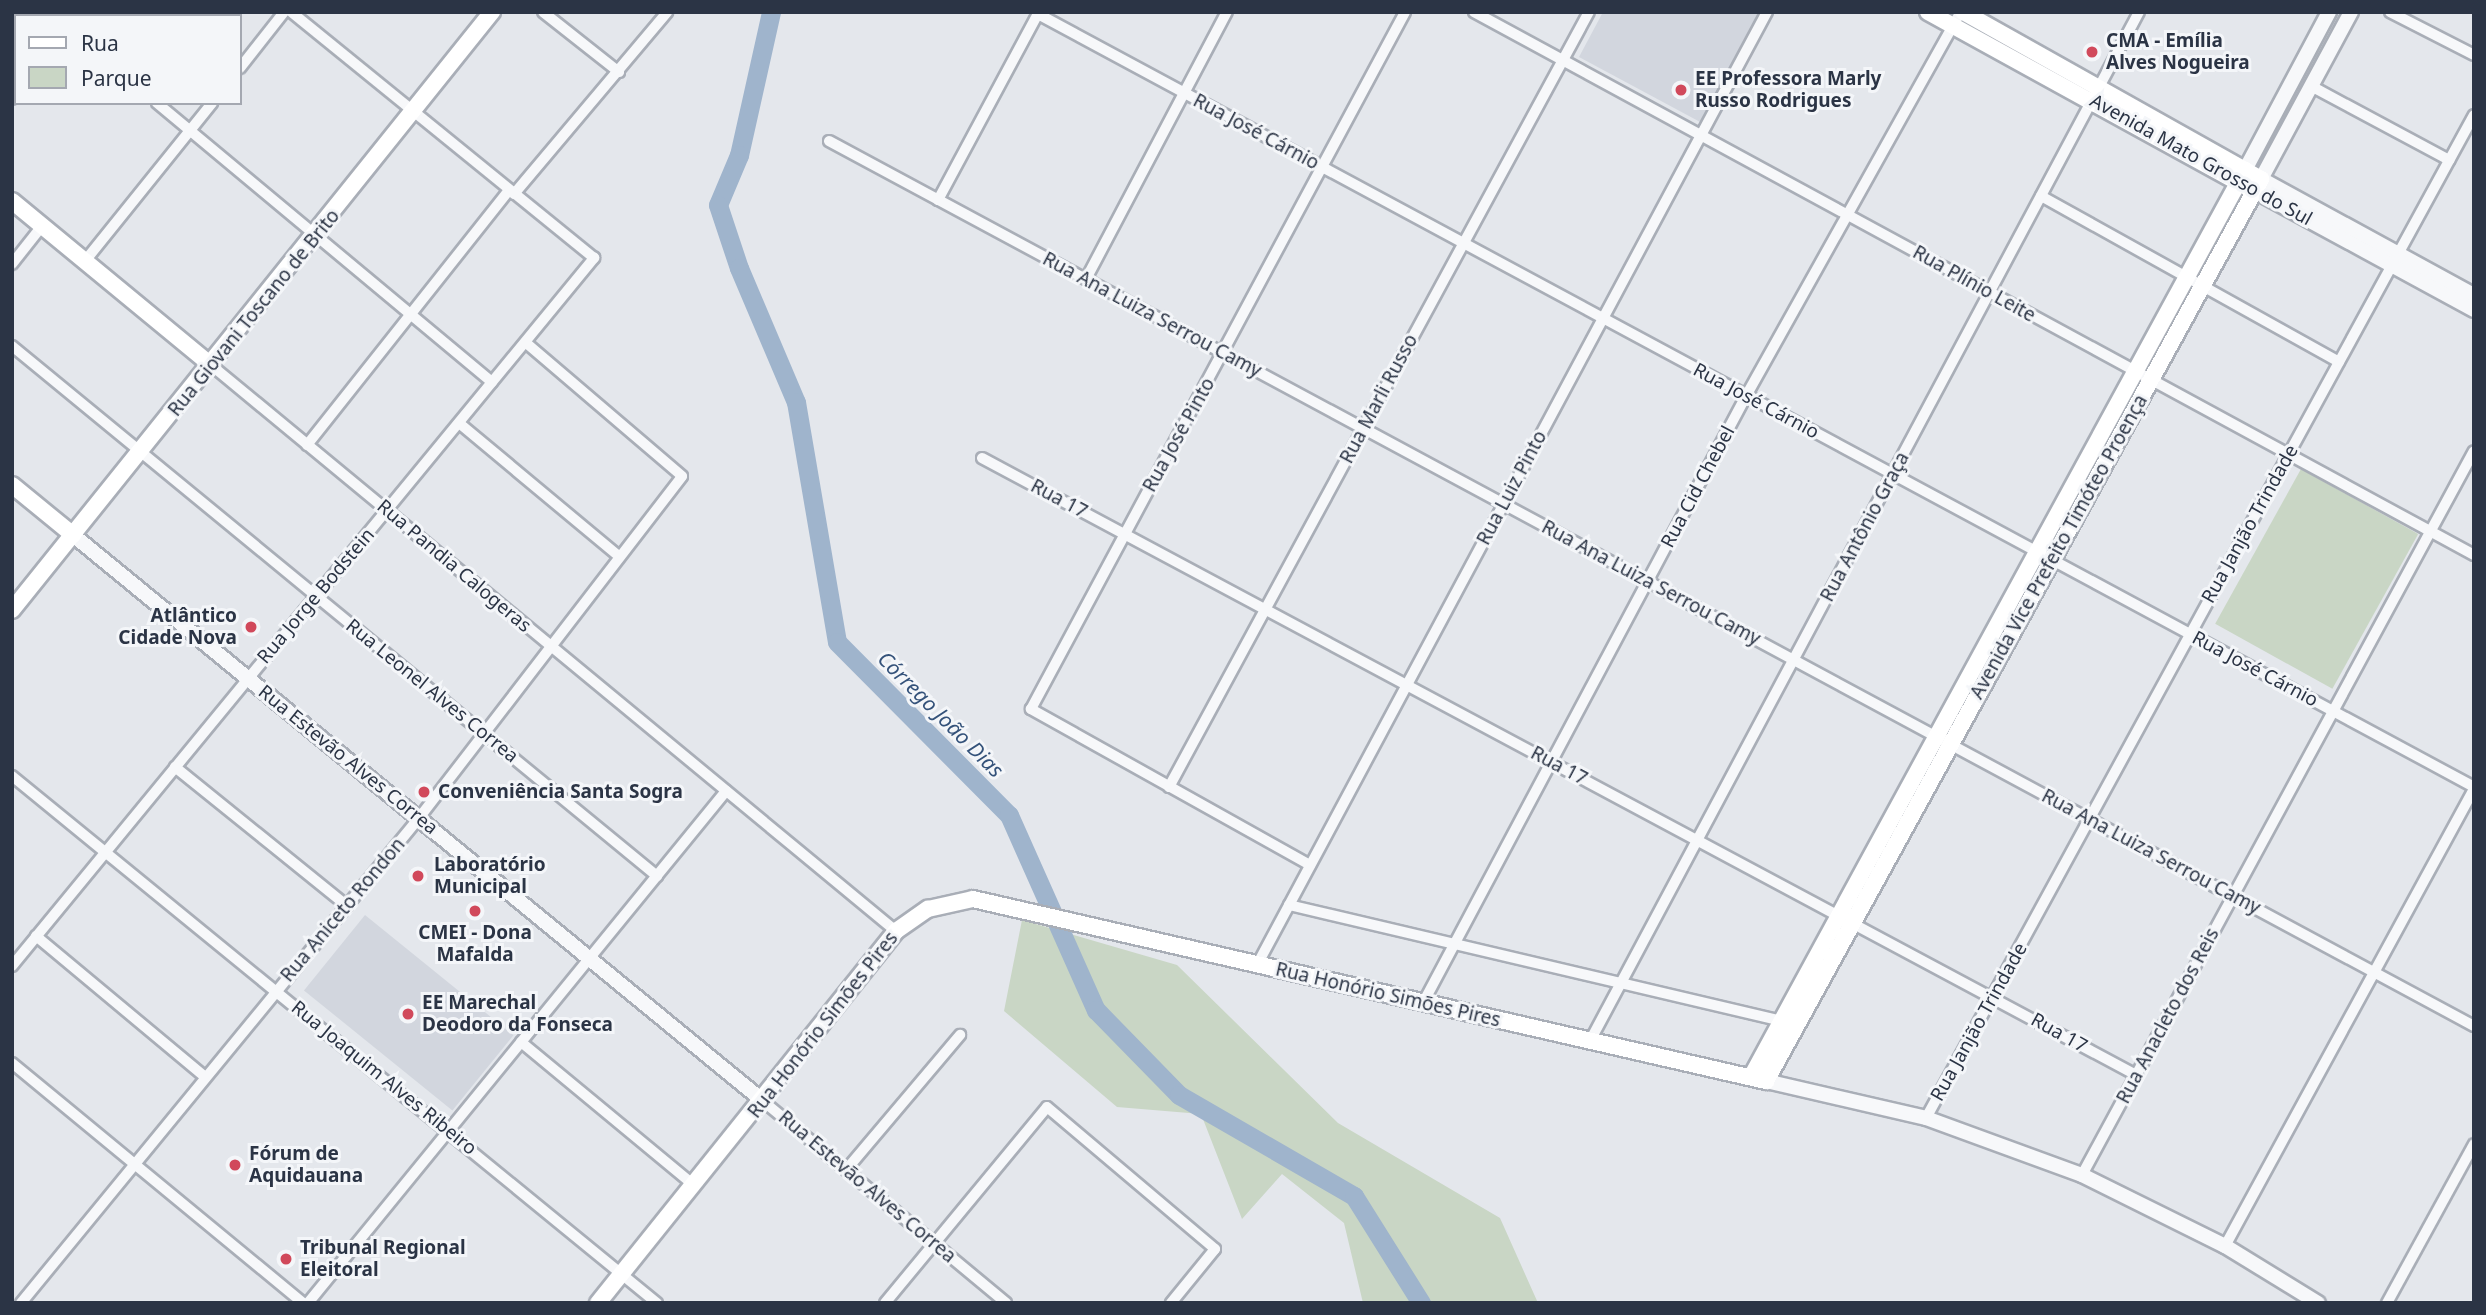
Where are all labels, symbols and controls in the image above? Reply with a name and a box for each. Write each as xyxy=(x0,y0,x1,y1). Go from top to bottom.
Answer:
legend xyxy=(14,14,242,105)
text: Rua xyxy=(81,29,119,57)
place label: CMA - Emília Alves Nogueira xyxy=(2106,30,2250,74)
marker: CMA - Emília Alves Nogueira xyxy=(2084,44,2100,60)
text: Parque xyxy=(81,64,151,92)
place label: EE Professora Marly Russo Rodrigues xyxy=(1695,68,1881,112)
marker: EE Professora Marly Russo Rodrigues xyxy=(1673,82,1689,98)
street label: Rua José Cárnio xyxy=(1189,89,1323,175)
street label: Avenida Mato Grosso do Sul xyxy=(2086,89,2316,231)
street label: Rua Giovani Toscano de Brito xyxy=(163,205,345,421)
street label: Rua Plínio Leite xyxy=(1909,241,2039,327)
street label: Rua Ana Luiza Serrou Camy xyxy=(1039,248,1265,382)
street label: Rua Marli Russo xyxy=(1335,331,1423,467)
street label: Rua José Cárnio xyxy=(1689,358,1823,444)
street label: Rua José Pinto xyxy=(1138,374,1220,496)
street label: Avenida Vice Prefeito Timóteo Proença xyxy=(1966,391,2152,703)
street label: Rua Cid Chebel xyxy=(1656,422,1740,552)
street label: Rua Luiz Pinto xyxy=(1472,427,1552,549)
street label: Rua Janjão Trindade xyxy=(2197,441,2303,607)
street label: Rua Antônio Graça xyxy=(1816,448,1914,606)
street label: Rua 17 xyxy=(1027,475,1091,523)
street label: Rua Pandia Calogeras xyxy=(372,495,536,637)
street label: Rua Ana Luiza Serrou Camy xyxy=(1538,516,1764,650)
street label: Rua Jorge Bodstein xyxy=(253,524,379,668)
place label: Atlântico Cidade Nova xyxy=(118,605,237,649)
street label: Rua Leonel Alves Correa xyxy=(341,614,523,768)
marker: Atlântico Cidade Nova xyxy=(243,619,259,635)
street label: Rua José Cárnio xyxy=(2188,626,2322,712)
water label: Córrego João Dias xyxy=(873,646,1009,782)
street label: Rua Estevão Alves Correa xyxy=(254,681,442,839)
street label: Rua 17 xyxy=(1527,742,1591,790)
place label: Conveniência Santa Sogra xyxy=(438,781,683,803)
marker: Conveniência Santa Sogra xyxy=(416,784,432,800)
street label: Rua Ana Luiza Serrou Camy xyxy=(2038,785,2264,919)
street label: Rua Aniceto Rondon xyxy=(276,833,410,987)
place label: Laboratório Municipal xyxy=(434,854,546,898)
marker: Laboratório Municipal xyxy=(408,866,428,886)
marker: CMEI - Dona Mafalda xyxy=(467,903,483,919)
place label: CMEI - Dona Mafalda xyxy=(418,922,532,966)
street label: Rua Anacleto dos Reis xyxy=(2112,924,2224,1108)
street label: Rua Honório Simões Pires xyxy=(743,927,903,1123)
street label: Rua Janjão Trindade xyxy=(1926,939,2032,1105)
street label: Rua Honório Simões Pires xyxy=(1273,958,1503,1032)
place label: EE Marechal Deodoro da Fonseca xyxy=(422,992,613,1036)
street label: Rua Joaquim Alves Ribeiro xyxy=(287,996,481,1160)
marker: EE Marechal Deodoro da Fonseca xyxy=(400,1006,416,1022)
street label: Rua 17 xyxy=(2027,1008,2091,1058)
street label: Rua Estevão Alves Correa xyxy=(774,1106,960,1268)
place label: Fórum de Aquidauana xyxy=(249,1143,363,1187)
marker: Fórum de Aquidauana xyxy=(227,1157,243,1173)
place label: Tribunal Regional Eleitoral xyxy=(300,1237,466,1281)
marker: Tribunal Regional Eleitoral xyxy=(278,1251,294,1267)

